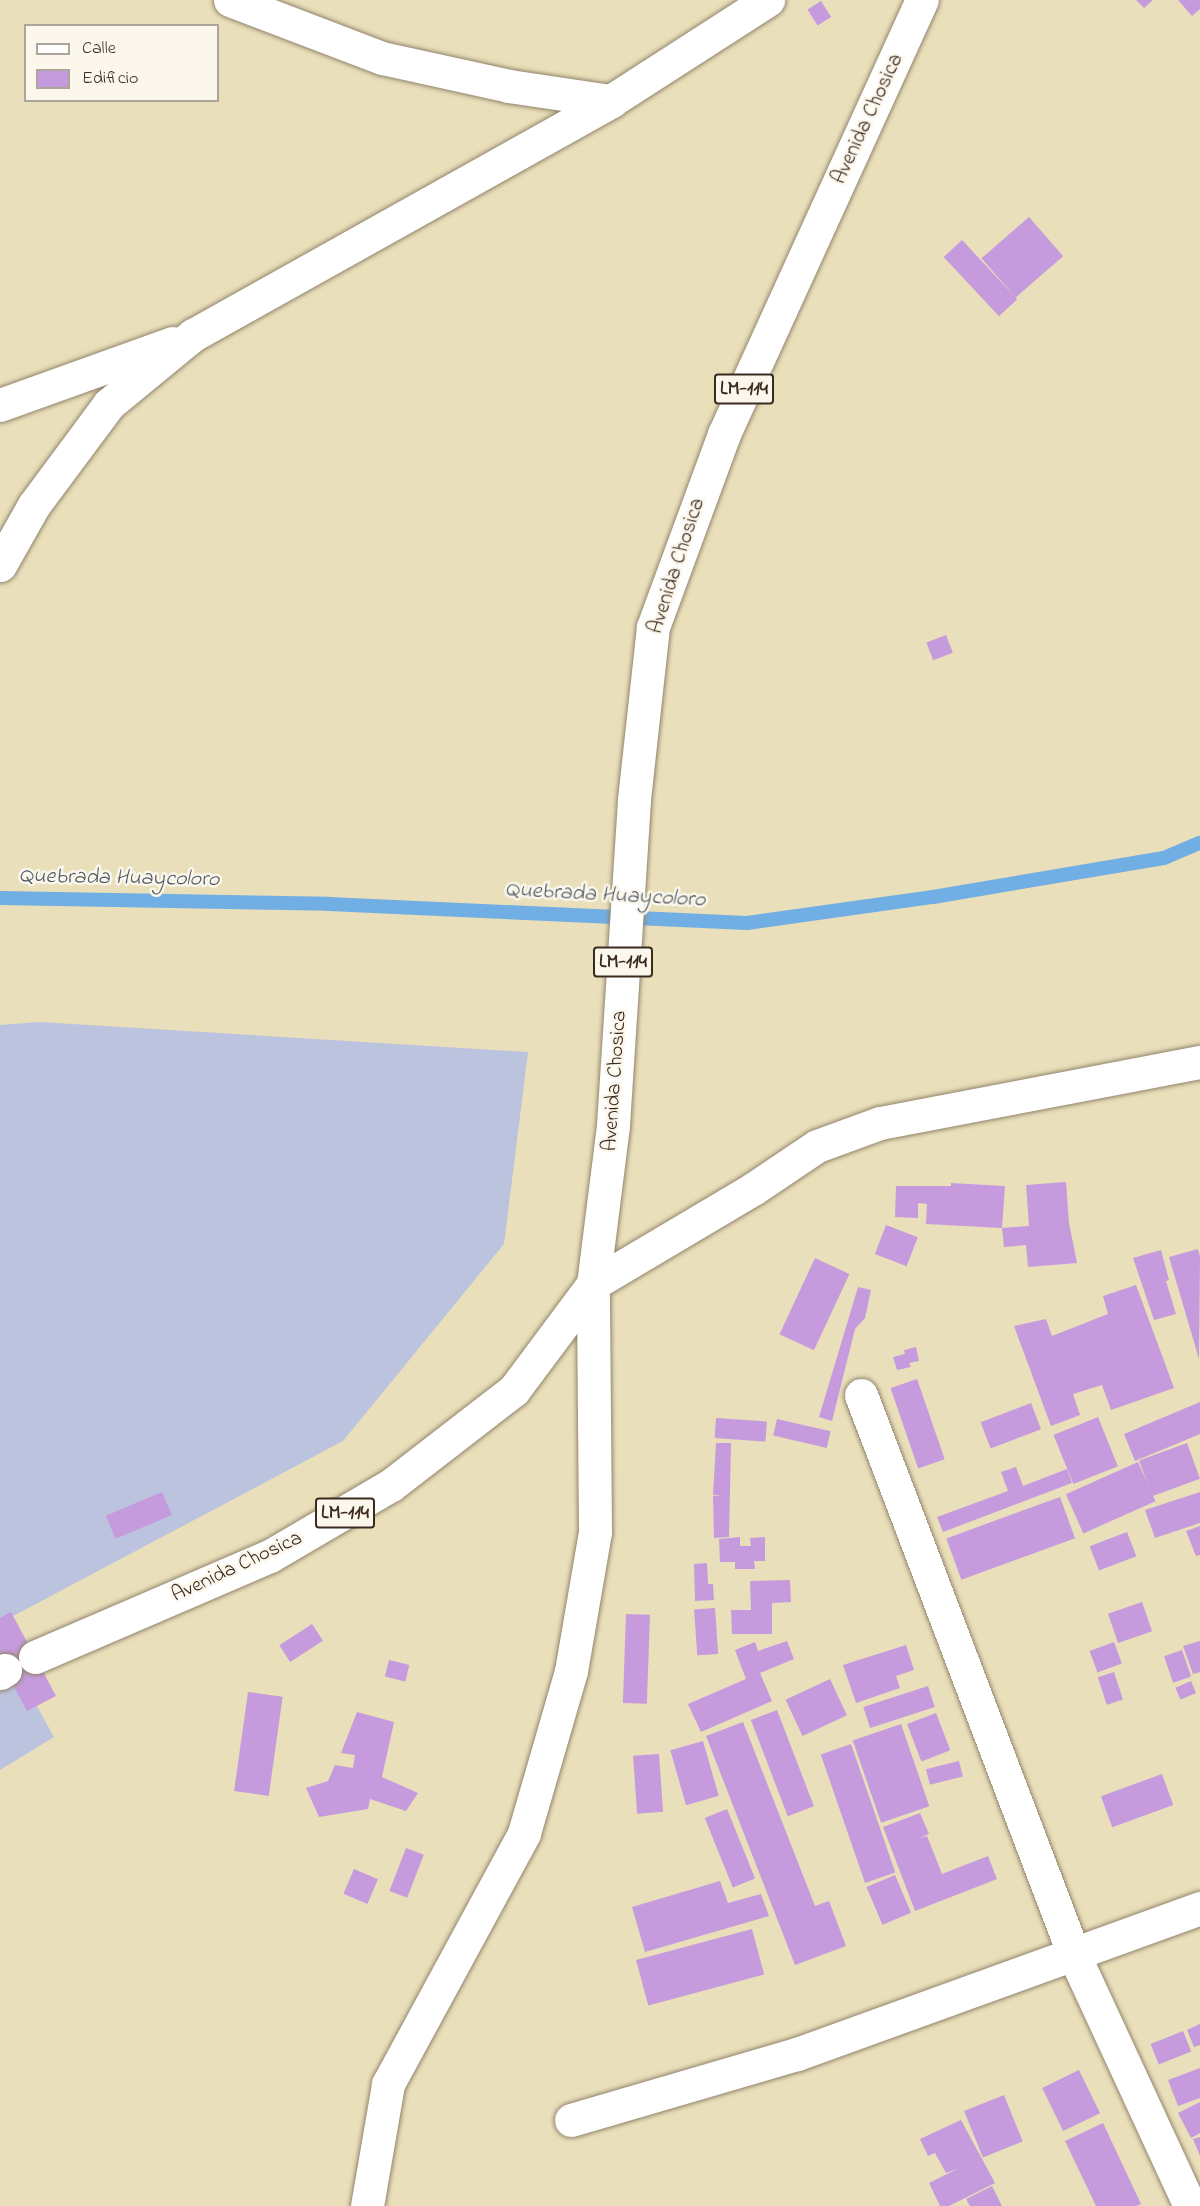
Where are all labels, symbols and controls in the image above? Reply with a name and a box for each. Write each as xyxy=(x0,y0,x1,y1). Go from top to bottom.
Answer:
legend xyxy=(24,24,219,102)
text: Calle xyxy=(82,36,116,62)
street label: Avenida Chosica xyxy=(827,50,909,188)
text: Edificio xyxy=(82,66,138,92)
road number: LM-114 xyxy=(714,372,774,406)
street label: Avenida Chosica xyxy=(643,495,711,637)
water label: Quebrada Huaycoloro xyxy=(18,864,220,894)
water label: Quebrada Huaycoloro xyxy=(504,878,706,914)
road number: LM-114 xyxy=(593,945,653,979)
street label: Avenida Chosica xyxy=(598,1010,632,1152)
road number: LM-114 xyxy=(315,1496,375,1530)
street label: Avenida Chosica xyxy=(168,1526,306,1608)

